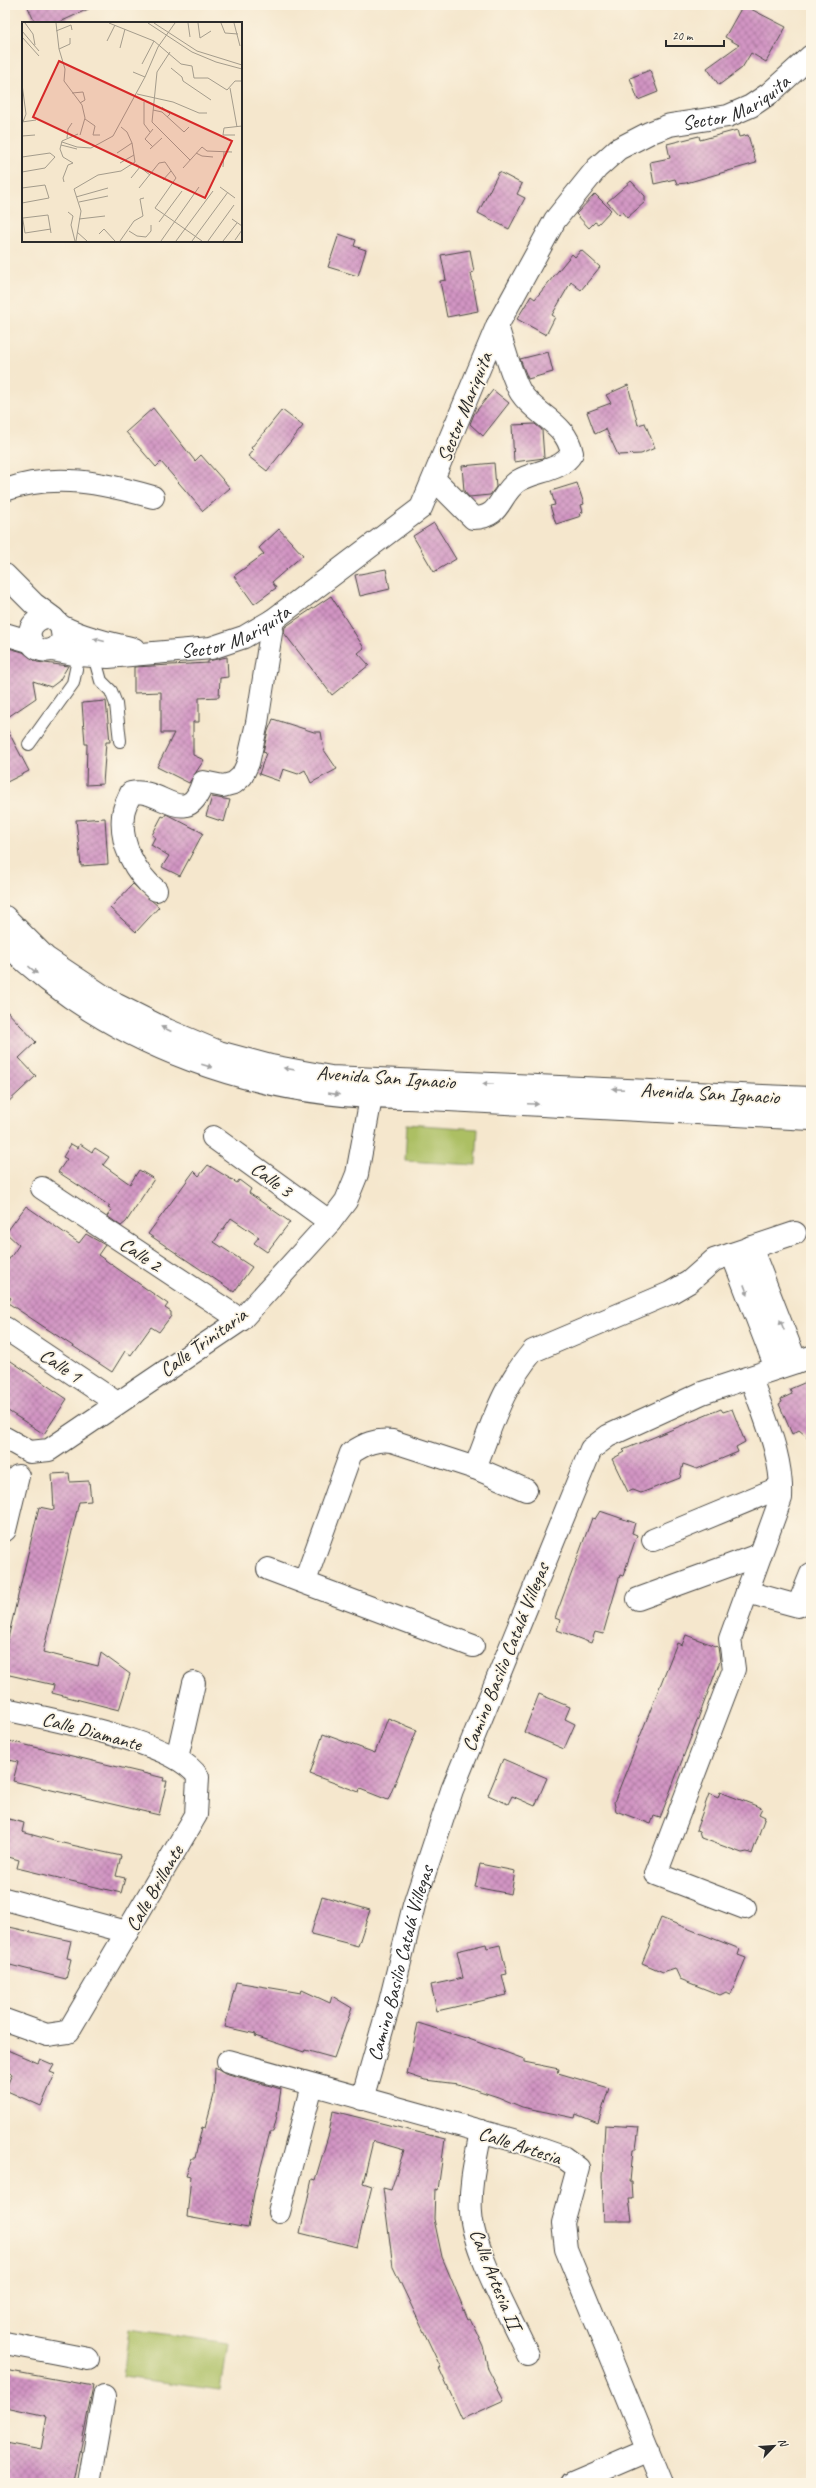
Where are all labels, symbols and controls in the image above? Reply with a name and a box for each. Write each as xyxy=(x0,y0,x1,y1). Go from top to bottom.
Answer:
inset map xyxy=(22,22,242,242)
scale bar xyxy=(666,22,724,48)
text: 20 m xyxy=(672,28,694,44)
street label: Sector Mariquita xyxy=(680,69,796,136)
street label: Sector Mariquita xyxy=(431,347,498,466)
street label: Sector Mariquita xyxy=(180,599,296,664)
one-way arrow xyxy=(93,637,105,643)
one-way arrow xyxy=(28,965,39,974)
one-way arrow xyxy=(160,1026,172,1032)
street label: Avenida San Ignacio xyxy=(316,1060,457,1095)
one-way arrow xyxy=(201,1063,213,1069)
one-way arrow xyxy=(283,1066,295,1072)
street label: Avenida San Ignacio xyxy=(640,1077,781,1110)
one-way arrow xyxy=(482,1080,494,1087)
one-way arrow xyxy=(612,1086,624,1093)
one-way arrow xyxy=(328,1091,340,1097)
one-way arrow xyxy=(527,1101,539,1108)
street label: Calle 3 xyxy=(246,1156,299,1204)
street label: Calle 2 xyxy=(115,1231,168,1279)
one-way arrow xyxy=(743,1284,749,1296)
street label: Calle Trinitaria xyxy=(155,1302,253,1383)
one-way arrow xyxy=(779,1320,785,1331)
street label: Calle 1 xyxy=(35,1342,87,1389)
street label: Camino Basilio Catalá Villegas xyxy=(456,1557,555,1755)
street label: Calle Diamante xyxy=(40,1706,146,1757)
street label: Calle Brillante xyxy=(120,1840,190,1936)
street label: Camino Basilio Catalá Villegas xyxy=(362,1861,440,2064)
street label: Calle Artesia xyxy=(475,2120,566,2171)
street label: Calle Artesia II xyxy=(464,2225,529,2337)
north arrow xyxy=(754,2426,794,2466)
text: N xyxy=(775,2436,792,2450)

